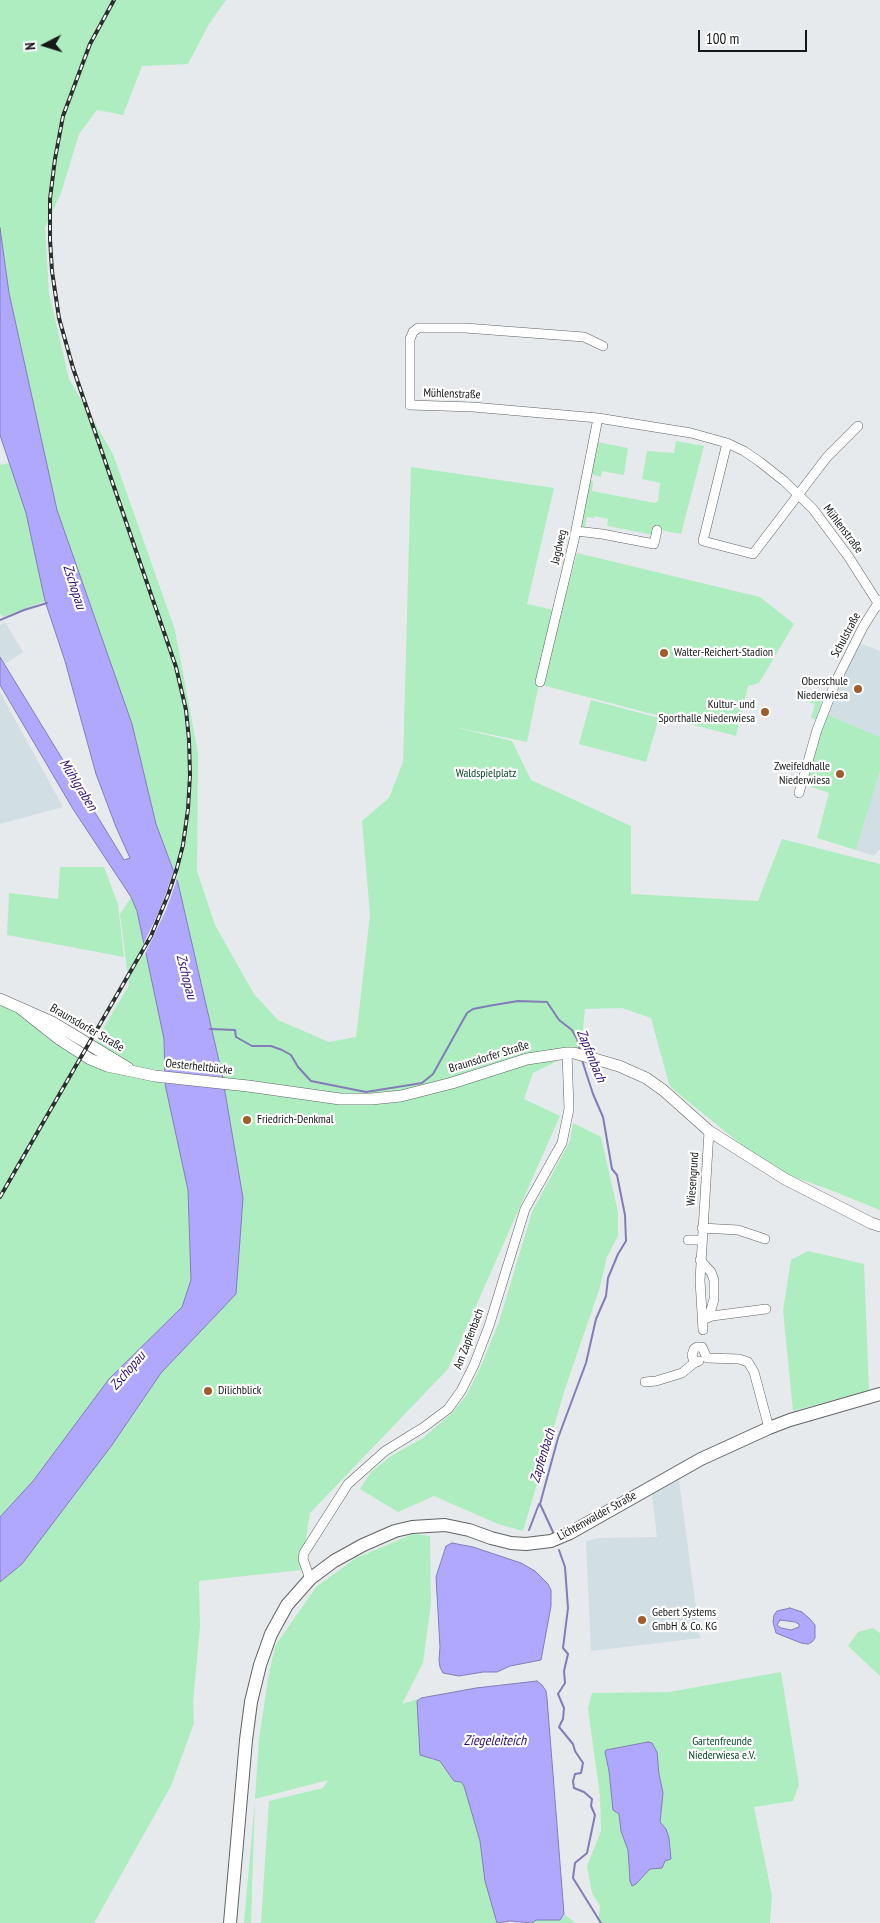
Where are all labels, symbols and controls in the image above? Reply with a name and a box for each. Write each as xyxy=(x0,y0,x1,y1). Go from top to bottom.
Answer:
north arrow xyxy=(20,20,70,70)
scale bar xyxy=(700,20,809,52)
text: 100 m xyxy=(706,29,739,48)
text: N xyxy=(21,42,39,51)
street label: Mühlenstraße xyxy=(423,386,481,402)
street label: Mühlenstraße xyxy=(820,502,866,556)
street label: Jagdweg xyxy=(548,528,570,566)
water label: Zschopau xyxy=(59,563,89,611)
street label: Schulstraße xyxy=(828,610,864,660)
place label: Walter-Reichert-Stadion xyxy=(674,646,773,660)
marker: Walter-Reichert-Stadion xyxy=(658,647,670,659)
place label: Oberschule Niederwiesa xyxy=(797,675,848,703)
marker: Oberschule Niederwiesa xyxy=(852,683,864,695)
place label: Kultur- und Sporthalle Niederwiesa xyxy=(658,698,755,726)
marker: Kultur- und Sporthalle Niederwiesa xyxy=(759,706,771,718)
water label: Mühlgraben xyxy=(56,756,100,814)
place label: Zweifeldhalle Niederwiesa xyxy=(774,760,830,788)
park label: Waldspielplatz xyxy=(456,767,516,781)
marker: Zweifeldhalle Niederwiesa xyxy=(834,768,846,780)
water label: Zschopau xyxy=(172,953,200,1001)
street label: Braunsdorfer Straße xyxy=(47,1001,127,1055)
water label: Zapfenbach xyxy=(573,1027,609,1085)
street label: Braunsdorfer Straße xyxy=(447,1038,531,1076)
street label: Oesterheltbücke xyxy=(165,1056,233,1078)
place label: Friedrich-Denkmal xyxy=(257,1113,334,1127)
marker: Friedrich-Denkmal xyxy=(241,1114,253,1126)
street label: Wiesengrund xyxy=(684,1152,702,1206)
street label: Am Zapfenbach xyxy=(451,1307,487,1371)
water label: Zschopau xyxy=(107,1348,149,1394)
place label: Dilichblick xyxy=(218,1384,261,1398)
marker: Dilichblick xyxy=(202,1385,214,1397)
water label: Zapfenbach xyxy=(527,1427,559,1485)
street label: Lichtenwalder Straße xyxy=(555,1488,639,1544)
place label: Gebert Systems GmbH & Co. KG xyxy=(652,1606,717,1634)
marker: Gebert Systems GmbH & Co. KG xyxy=(636,1614,648,1626)
water label: Ziegeleiteich xyxy=(464,1733,526,1749)
park label: Gartenfreunde Niederwiesa e.V. xyxy=(688,1735,756,1763)

